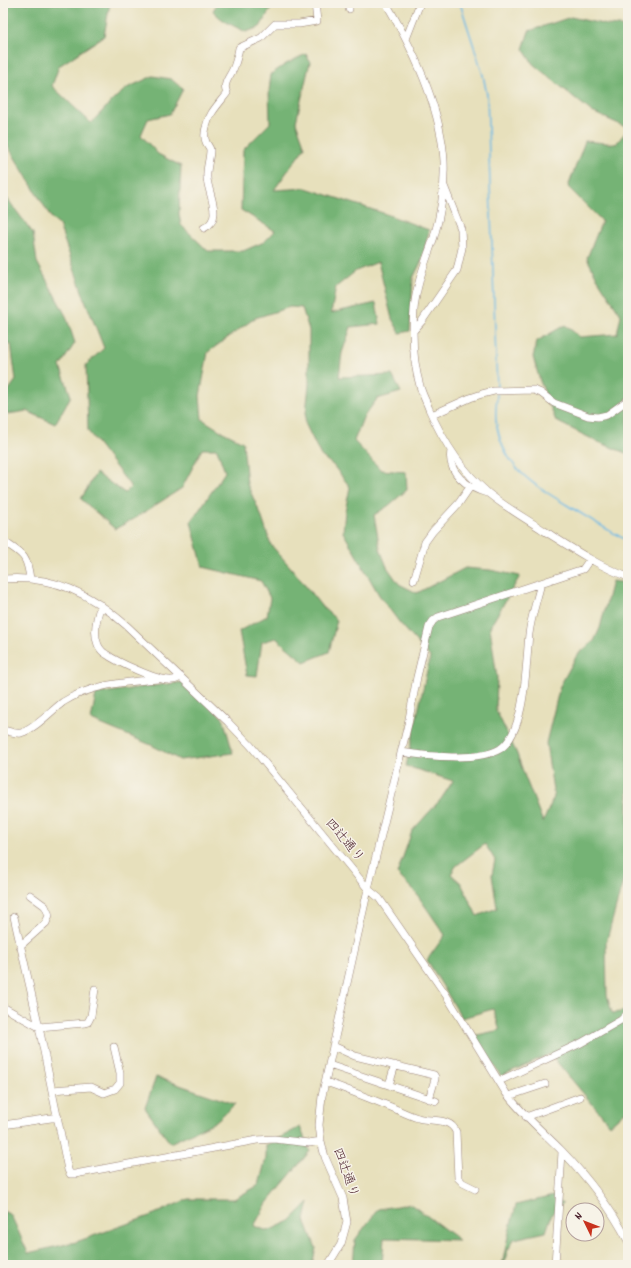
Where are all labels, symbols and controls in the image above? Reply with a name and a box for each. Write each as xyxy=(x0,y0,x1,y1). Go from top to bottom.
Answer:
street label: 四辻通り xyxy=(320,815,368,867)
street label: 四辻通り xyxy=(327,1145,363,1201)
north arrow xyxy=(565,1202,605,1242)
text: N xyxy=(571,1209,587,1224)

